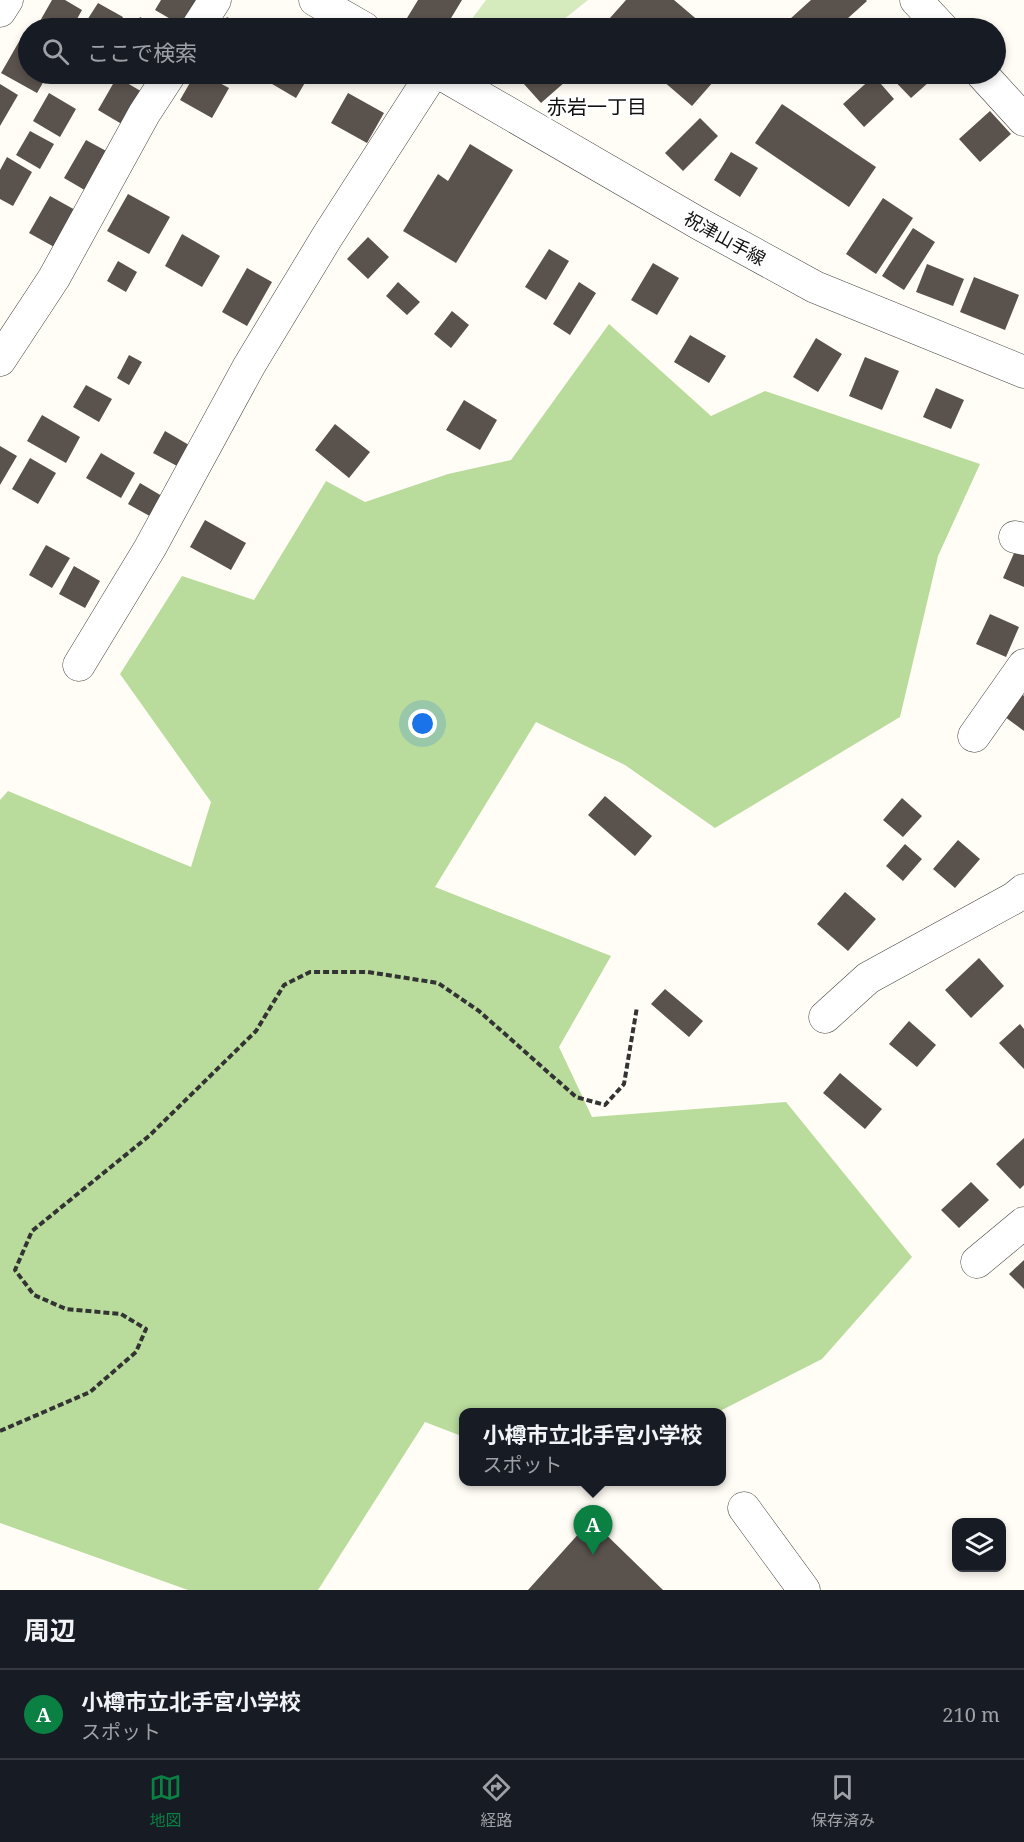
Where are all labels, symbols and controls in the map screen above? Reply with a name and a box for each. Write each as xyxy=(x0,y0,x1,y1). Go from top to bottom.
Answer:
search box xyxy=(18,18,1006,84)
icon: search xyxy=(39,35,72,68)
text: ここで検索 xyxy=(87,37,197,67)
district label: 赤岩一丁目 xyxy=(547,93,647,120)
street label: 祝津山手線 xyxy=(680,206,770,270)
your location xyxy=(408,709,437,738)
popup xyxy=(459,1408,726,1486)
text: 小樽市立北手宮小学校 xyxy=(482,1419,703,1449)
text: スポット xyxy=(482,1451,562,1478)
pin: A xyxy=(574,1506,612,1555)
map controls xyxy=(952,1518,1006,1572)
button: layers xyxy=(952,1518,1006,1572)
text: 周辺 xyxy=(24,1612,76,1648)
text: 小樽市立北手宮小学校 xyxy=(81,1686,301,1716)
text: A xyxy=(36,1701,51,1728)
text: 210 m xyxy=(942,1701,1000,1728)
text: スポット xyxy=(81,1718,161,1745)
tab: 地図 xyxy=(149,1771,182,1831)
tab: 経路 xyxy=(480,1771,513,1831)
tab: 保存済み xyxy=(811,1771,875,1831)

